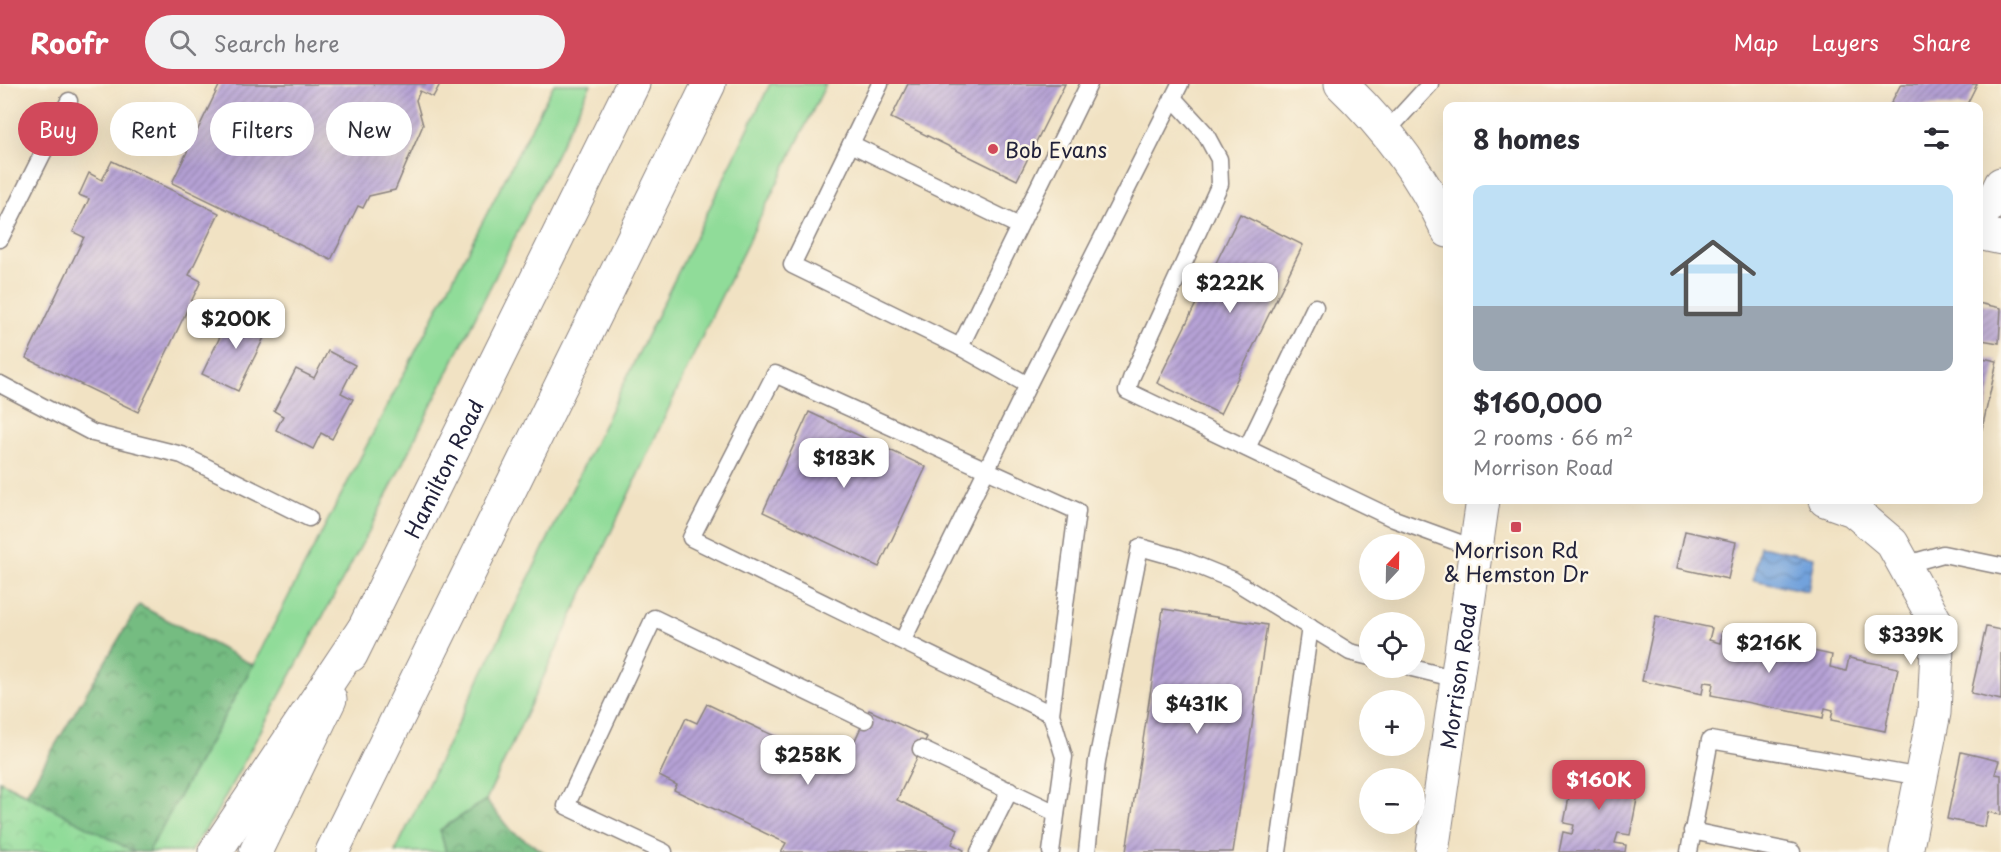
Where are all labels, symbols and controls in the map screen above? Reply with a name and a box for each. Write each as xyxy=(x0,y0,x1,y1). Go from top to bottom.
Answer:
search box xyxy=(145,15,565,69)
text: Roofr xyxy=(30,21,109,64)
icon: search xyxy=(166,26,199,59)
text: Search here xyxy=(214,26,339,59)
text: Map xyxy=(1734,26,1778,58)
text: Layers xyxy=(1811,26,1879,58)
text: Share xyxy=(1912,26,1971,58)
chip: Buy xyxy=(18,102,98,156)
chip: Rent xyxy=(110,102,198,156)
chip: Filters xyxy=(210,102,314,156)
chip: New xyxy=(326,102,412,156)
text: 8 homes xyxy=(1473,119,1580,158)
icon: filters xyxy=(1920,122,1953,155)
place label: Bob Evans xyxy=(1005,133,1107,165)
marker: Bob Evans xyxy=(986,142,1000,156)
icon: home xyxy=(1659,224,1767,332)
pin: $222K xyxy=(1188,263,1272,314)
text: $222K xyxy=(1196,267,1264,297)
pin: $200K xyxy=(194,299,278,350)
text: $200K xyxy=(201,303,271,333)
text: $160,000 xyxy=(1473,383,1602,422)
street label: Hamilton Road xyxy=(395,394,491,543)
text: 2 rooms · 66 m² xyxy=(1473,422,1633,452)
pin: $183K xyxy=(802,438,886,489)
text: $183K xyxy=(813,442,875,472)
text: Morrison Road xyxy=(1473,452,1613,482)
marker: Morrison Rd & Hemston Dr xyxy=(1509,520,1523,534)
place label: Morrison Rd & Hemston Dr xyxy=(1444,533,1589,589)
north arrow xyxy=(1359,534,1425,600)
map controls xyxy=(1359,534,1425,834)
street label: Morrison Road xyxy=(1431,601,1484,751)
button: locate xyxy=(1359,612,1425,678)
pin: $339K xyxy=(1869,615,1953,666)
text: $339K xyxy=(1879,619,1943,649)
pin: $216K xyxy=(1727,623,1811,674)
text: $216K xyxy=(1736,627,1802,657)
pin: $431K xyxy=(1155,684,1239,735)
text: $431K xyxy=(1166,688,1228,718)
button: + xyxy=(1359,690,1425,756)
pin: $258K xyxy=(766,735,850,786)
text: $258K xyxy=(774,739,842,769)
pin: $160K xyxy=(1557,760,1641,811)
text: $160K xyxy=(1566,764,1632,794)
button: − xyxy=(1359,768,1425,834)

